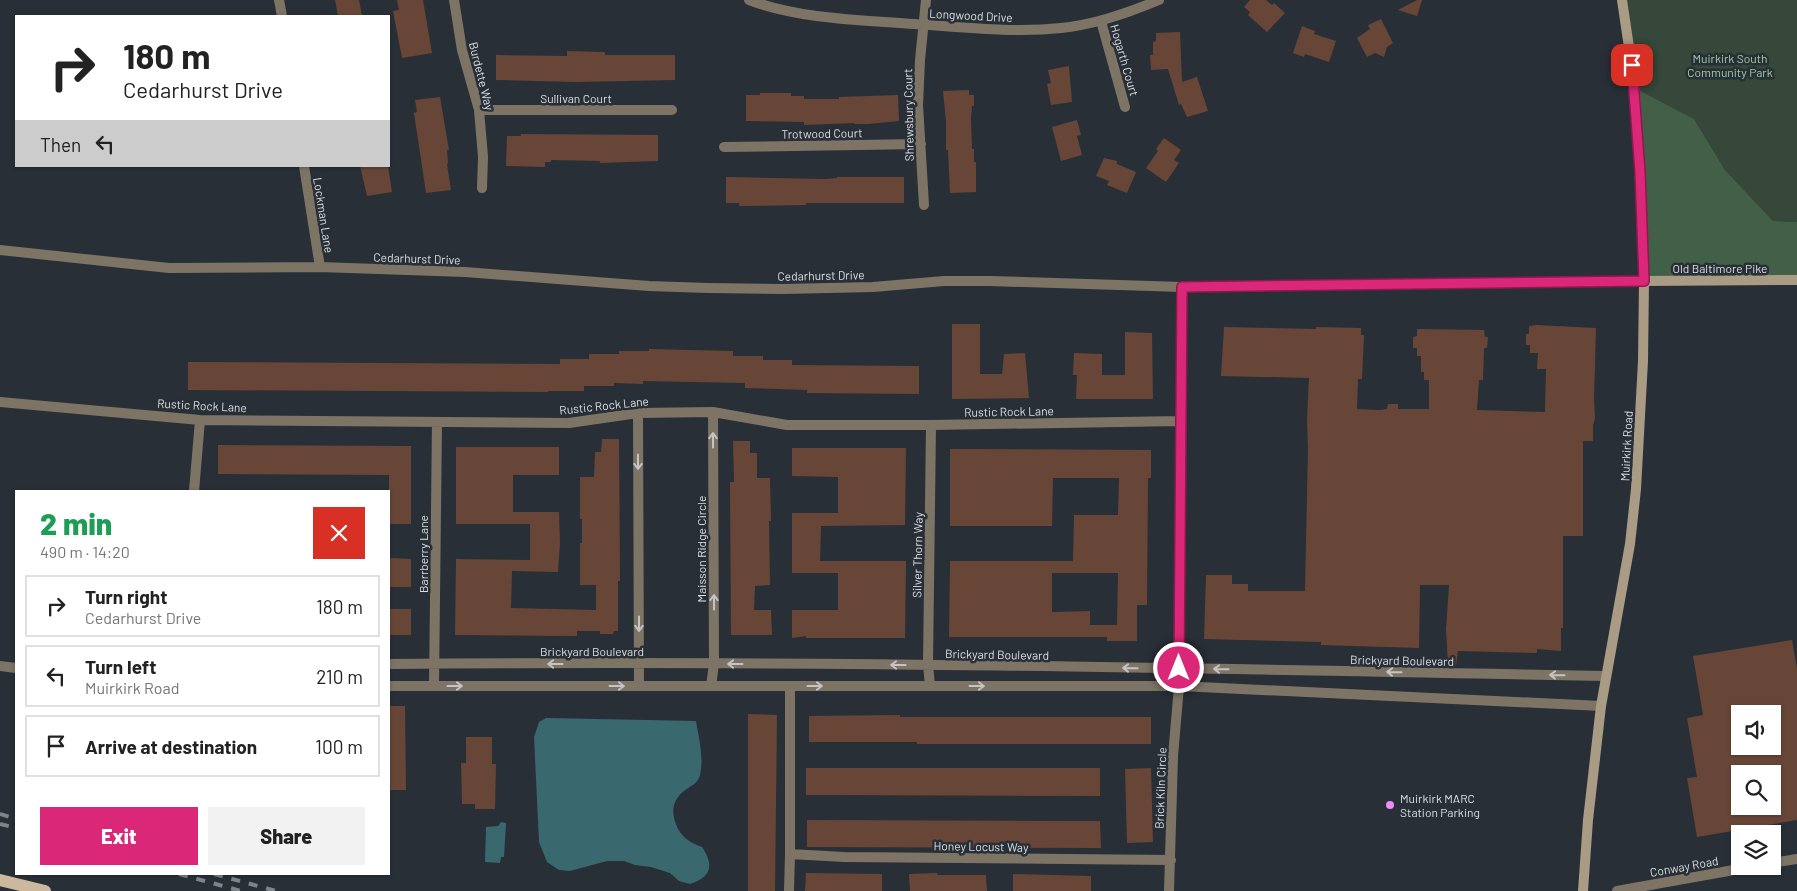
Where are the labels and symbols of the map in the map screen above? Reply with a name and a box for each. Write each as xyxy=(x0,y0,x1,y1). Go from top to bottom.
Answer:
street label: Longwood Drive xyxy=(929,6,1013,24)
street label: Hogarth Court xyxy=(1108,23,1142,97)
street label: Burdette Way xyxy=(467,40,497,112)
pin xyxy=(1611,44,1653,86)
park label: Muirkirk South Community Park xyxy=(1687,51,1773,79)
street label: Shrewsbury Court xyxy=(900,68,916,162)
street label: Sullivan Court xyxy=(540,91,612,105)
street label: Trotwood Court xyxy=(781,125,863,141)
street label: Lockman Lane xyxy=(311,176,337,254)
street label: Cedarhurst Drive xyxy=(373,249,461,267)
street label: Old Baltimore Pike xyxy=(1673,261,1767,275)
street label: Cedarhurst Drive xyxy=(777,267,865,283)
street label: Rustic Rock Lane xyxy=(559,393,649,417)
street label: Rustic Rock Lane xyxy=(157,396,247,414)
street label: Rustic Rock Lane xyxy=(964,403,1054,419)
street label: Muirkirk Road xyxy=(1617,410,1635,482)
one-way arrow xyxy=(708,432,718,448)
one-way arrow xyxy=(633,453,643,469)
street label: Maisson Ridge Circle xyxy=(694,496,708,602)
street label: Silver Thorn Way xyxy=(909,511,925,598)
street label: Barrberry Lane xyxy=(416,515,430,593)
one-way arrow xyxy=(709,594,719,610)
one-way arrow xyxy=(634,616,644,632)
position arrow xyxy=(1152,641,1204,693)
street label: Brickyard Boulevard xyxy=(540,644,644,658)
street label: Brickyard Boulevard xyxy=(945,646,1049,662)
street label: Brickyard Boulevard xyxy=(1350,652,1454,668)
one-way arrow xyxy=(548,659,564,669)
one-way arrow xyxy=(728,659,744,669)
one-way arrow xyxy=(890,660,906,670)
one-way arrow xyxy=(1123,663,1139,672)
one-way arrow xyxy=(1214,664,1230,674)
one-way arrow xyxy=(1387,667,1403,677)
one-way arrow xyxy=(1549,671,1565,680)
one-way arrow xyxy=(446,681,463,691)
one-way arrow xyxy=(609,681,625,691)
one-way arrow xyxy=(806,681,823,691)
one-way arrow xyxy=(969,681,985,691)
street label: Brick Kiln Circle xyxy=(1152,747,1168,829)
place label: Muirkirk MARC Station Parking xyxy=(1400,791,1480,819)
marker: Muirkirk MARC Station Parking xyxy=(1384,799,1396,811)
street label: Honey Locust Way xyxy=(933,838,1029,854)
street label: Conway Road xyxy=(1649,853,1719,879)

